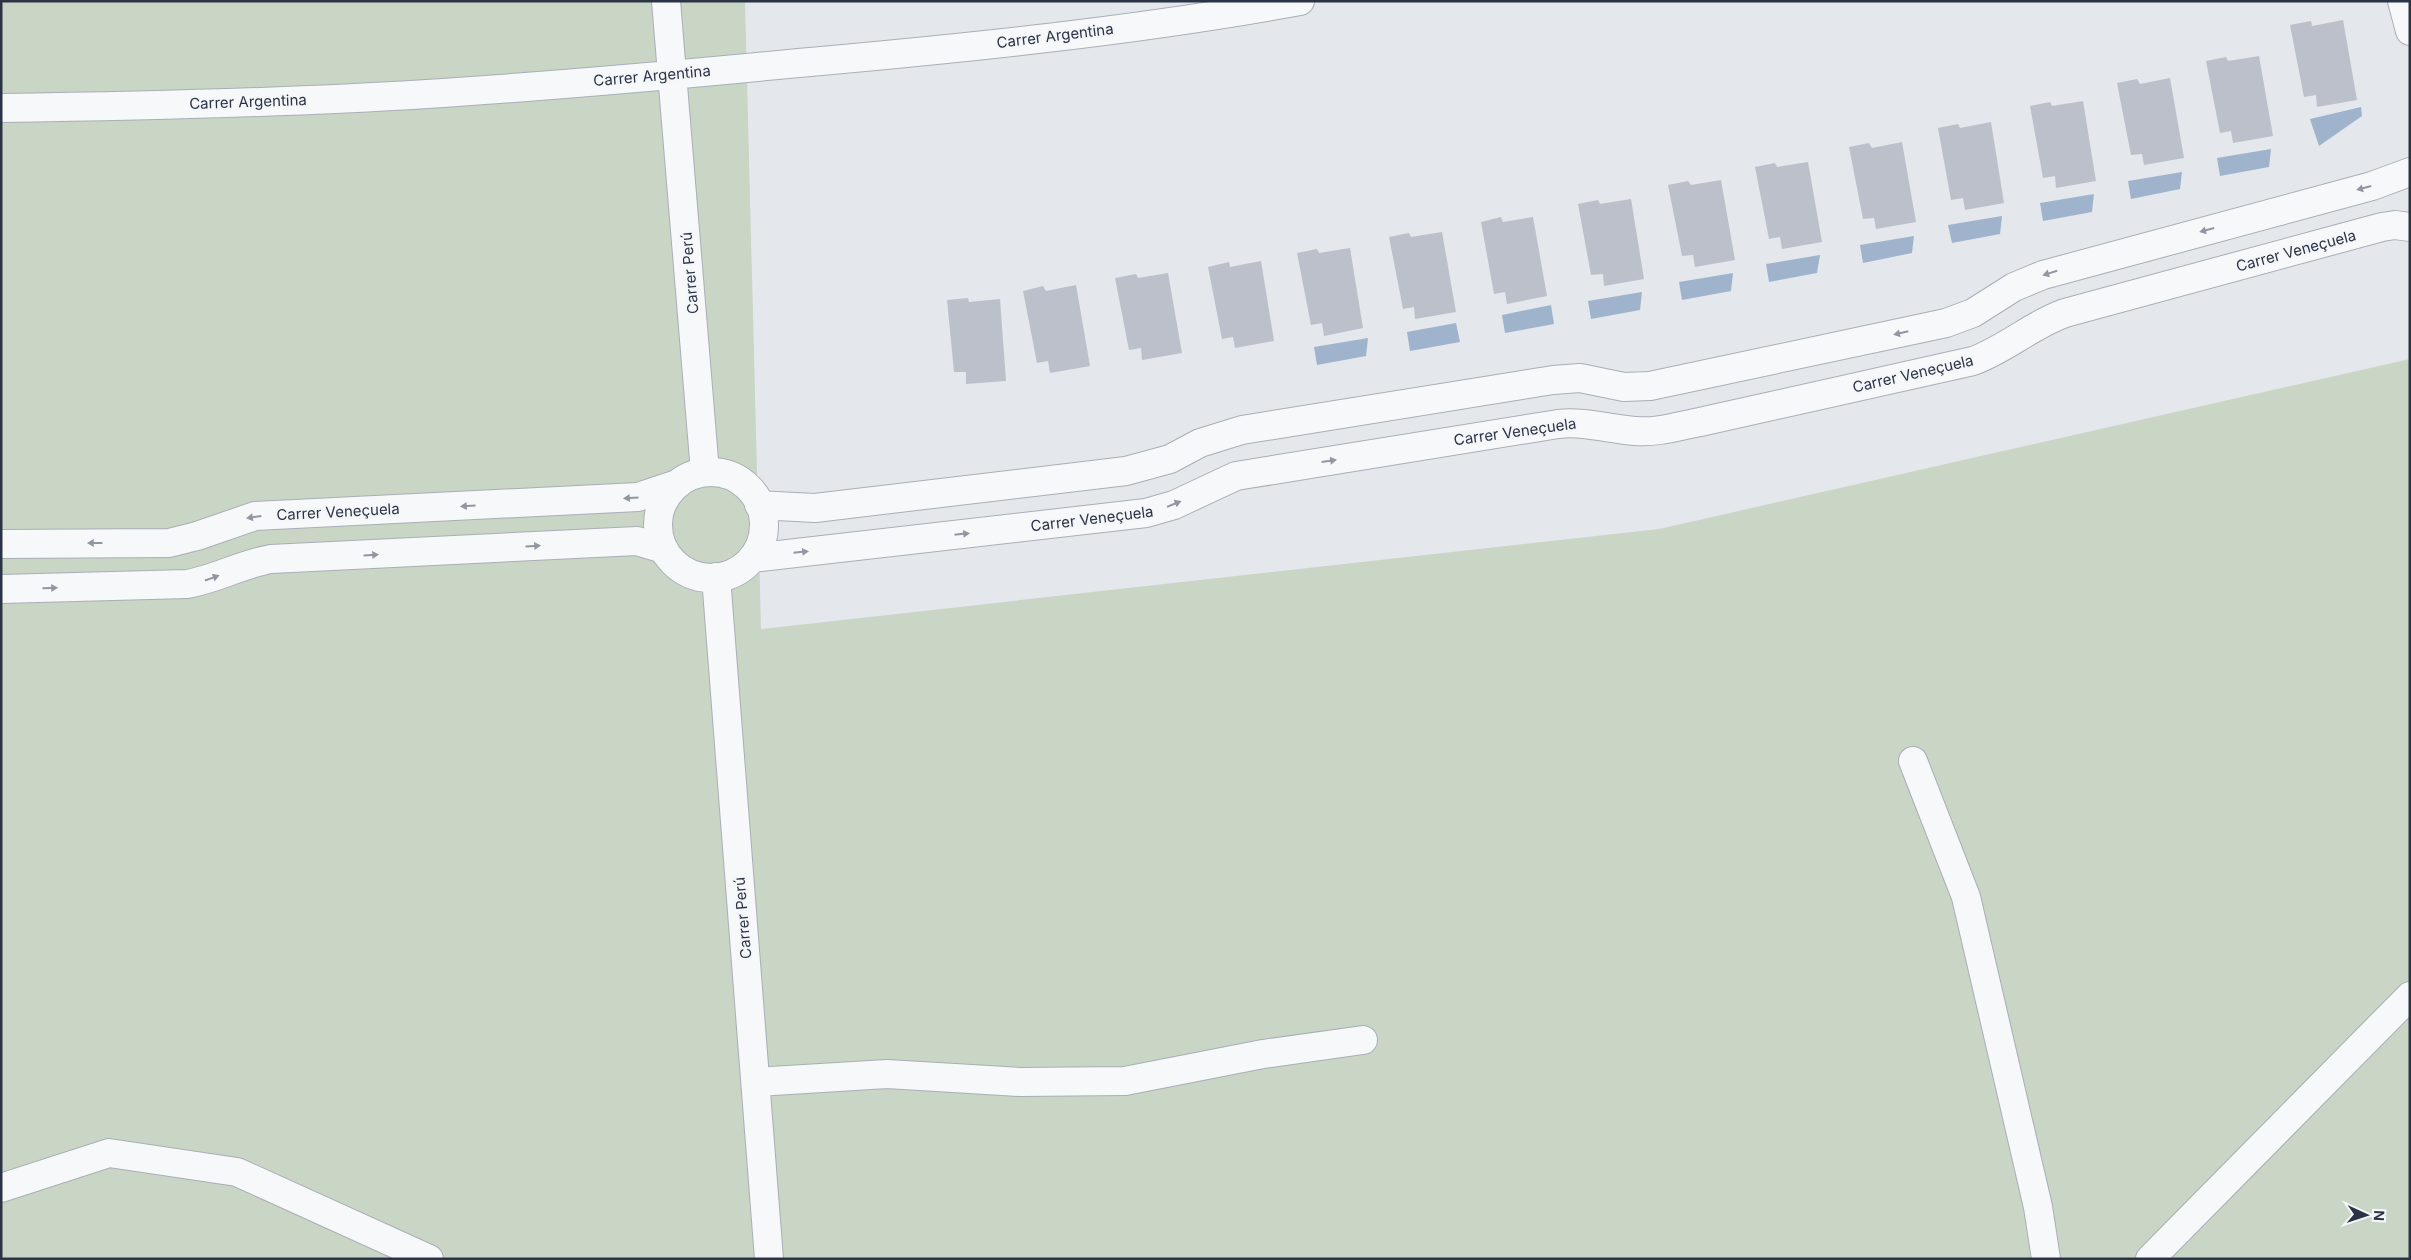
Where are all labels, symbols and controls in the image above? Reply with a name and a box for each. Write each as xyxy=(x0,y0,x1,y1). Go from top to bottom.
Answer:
street label: Carrer Argentina xyxy=(995,19,1114,52)
street label: Carrer Argentina xyxy=(593,61,711,90)
street label: Carrer Argentina xyxy=(189,90,307,113)
one-way arrow xyxy=(2356,184,2371,192)
street label: Carrer Veneçuela xyxy=(2234,225,2358,276)
one-way arrow xyxy=(2199,227,2214,235)
street label: Carrer Perú xyxy=(676,231,703,315)
one-way arrow xyxy=(2043,270,2058,278)
one-way arrow xyxy=(1893,329,1909,337)
street label: Carrer Veneçuela xyxy=(1851,350,1975,397)
street label: Carrer Veneçuela xyxy=(1452,414,1577,450)
one-way arrow xyxy=(1322,457,1338,465)
one-way arrow xyxy=(622,494,638,502)
street label: Carrer Veneçuela xyxy=(276,499,400,524)
one-way arrow xyxy=(1167,500,1181,508)
one-way arrow xyxy=(460,502,476,510)
street label: Carrer Veneçuela xyxy=(1030,502,1154,535)
one-way arrow xyxy=(245,513,261,521)
one-way arrow xyxy=(954,530,970,538)
one-way arrow xyxy=(87,539,103,547)
one-way arrow xyxy=(525,542,541,550)
one-way arrow xyxy=(793,548,809,556)
one-way arrow xyxy=(363,550,379,558)
one-way arrow xyxy=(204,574,219,581)
one-way arrow xyxy=(42,584,58,592)
street label: Carrer Perú xyxy=(729,876,756,960)
north arrow xyxy=(2341,1190,2391,1240)
text: N xyxy=(2371,1210,2388,1221)

